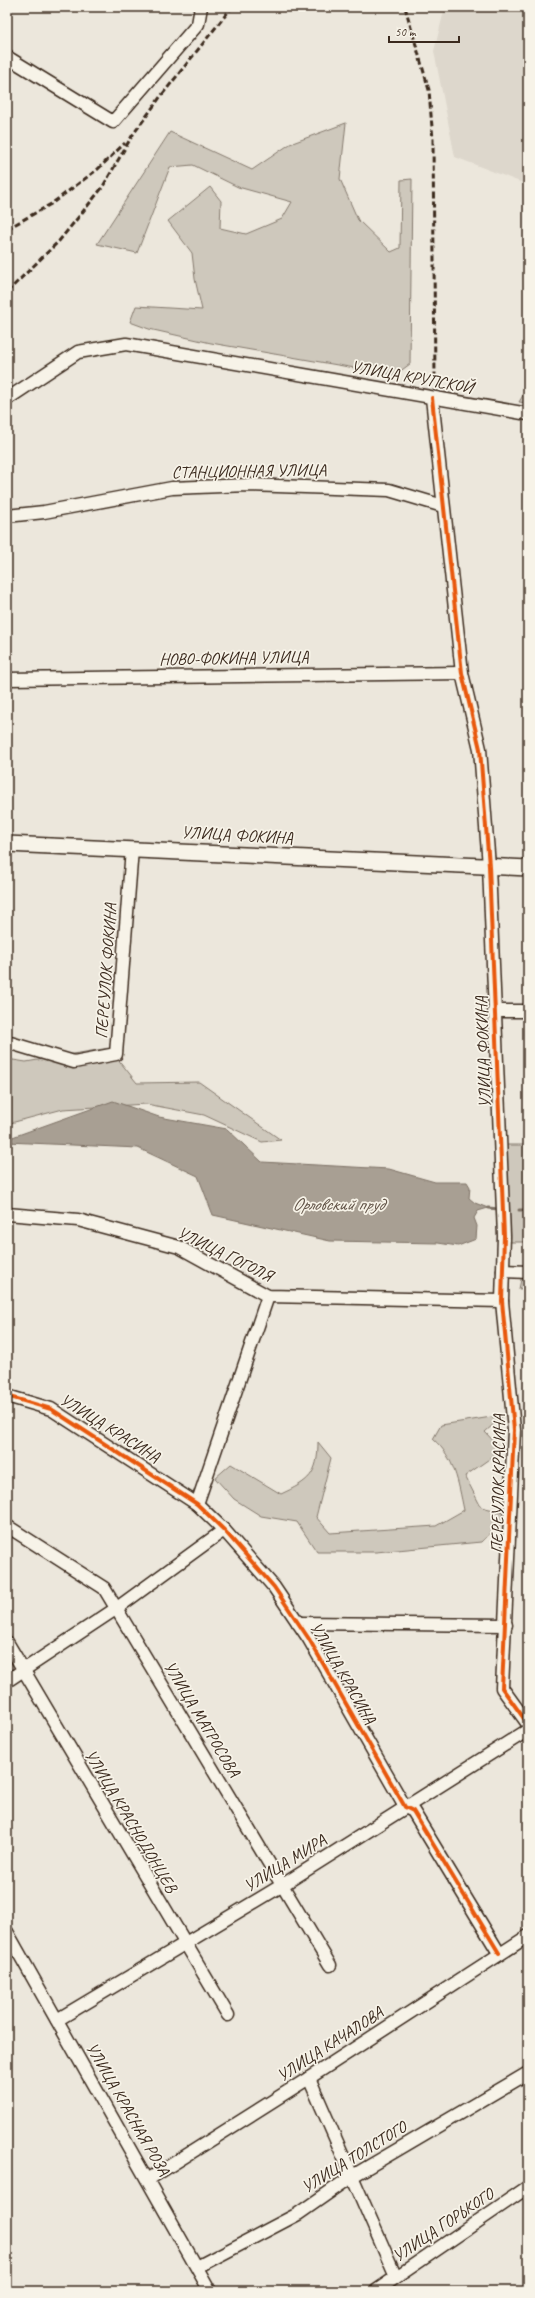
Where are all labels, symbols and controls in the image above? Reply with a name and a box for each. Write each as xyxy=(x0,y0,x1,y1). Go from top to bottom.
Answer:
scale bar xyxy=(389,18,459,44)
text: 50 m xyxy=(395,24,417,40)
street label: УЛИЦА КРУПСКОЙ xyxy=(349,356,478,399)
street label: СТАНЦИОННАЯ УЛИЦА xyxy=(172,459,327,483)
street label: НОВО-ФОКИНА УЛИЦА xyxy=(159,646,309,670)
street label: УЛИЦА ФОКИНА xyxy=(181,822,294,848)
street label: ПЕРЕУЛОК ФОКИНА xyxy=(91,901,121,1039)
street label: УЛИЦА ФОКИНА xyxy=(471,995,495,1108)
water label: Орловский пруд xyxy=(292,1193,388,1215)
street label: УЛИЦА ГОГОЛЯ xyxy=(174,1222,279,1287)
street label: УЛИЦА КРАСИНА xyxy=(56,1389,164,1467)
street label: ПЕРЕУЛОК КРАСИНА xyxy=(486,1413,510,1554)
street label: УЛИЦА КРАСИНА xyxy=(305,1618,381,1728)
street label: УЛИЦА МАТРОСОВА xyxy=(159,1657,246,1782)
street label: УЛИЦА КРАСНОДОНЦЕВ xyxy=(80,1746,183,1897)
street label: УЛИЦА МИРА xyxy=(240,1829,330,1896)
street label: УЛИЦА КАЧАЛОВА xyxy=(273,2001,388,2086)
street label: УЛИЦА КРАСНАЯ РОЗА xyxy=(81,2039,175,2180)
street label: УЛИЦА ТОЛСТОГО xyxy=(298,2116,412,2198)
street label: УЛИЦА ГОРЬКОГО xyxy=(389,2183,499,2266)

